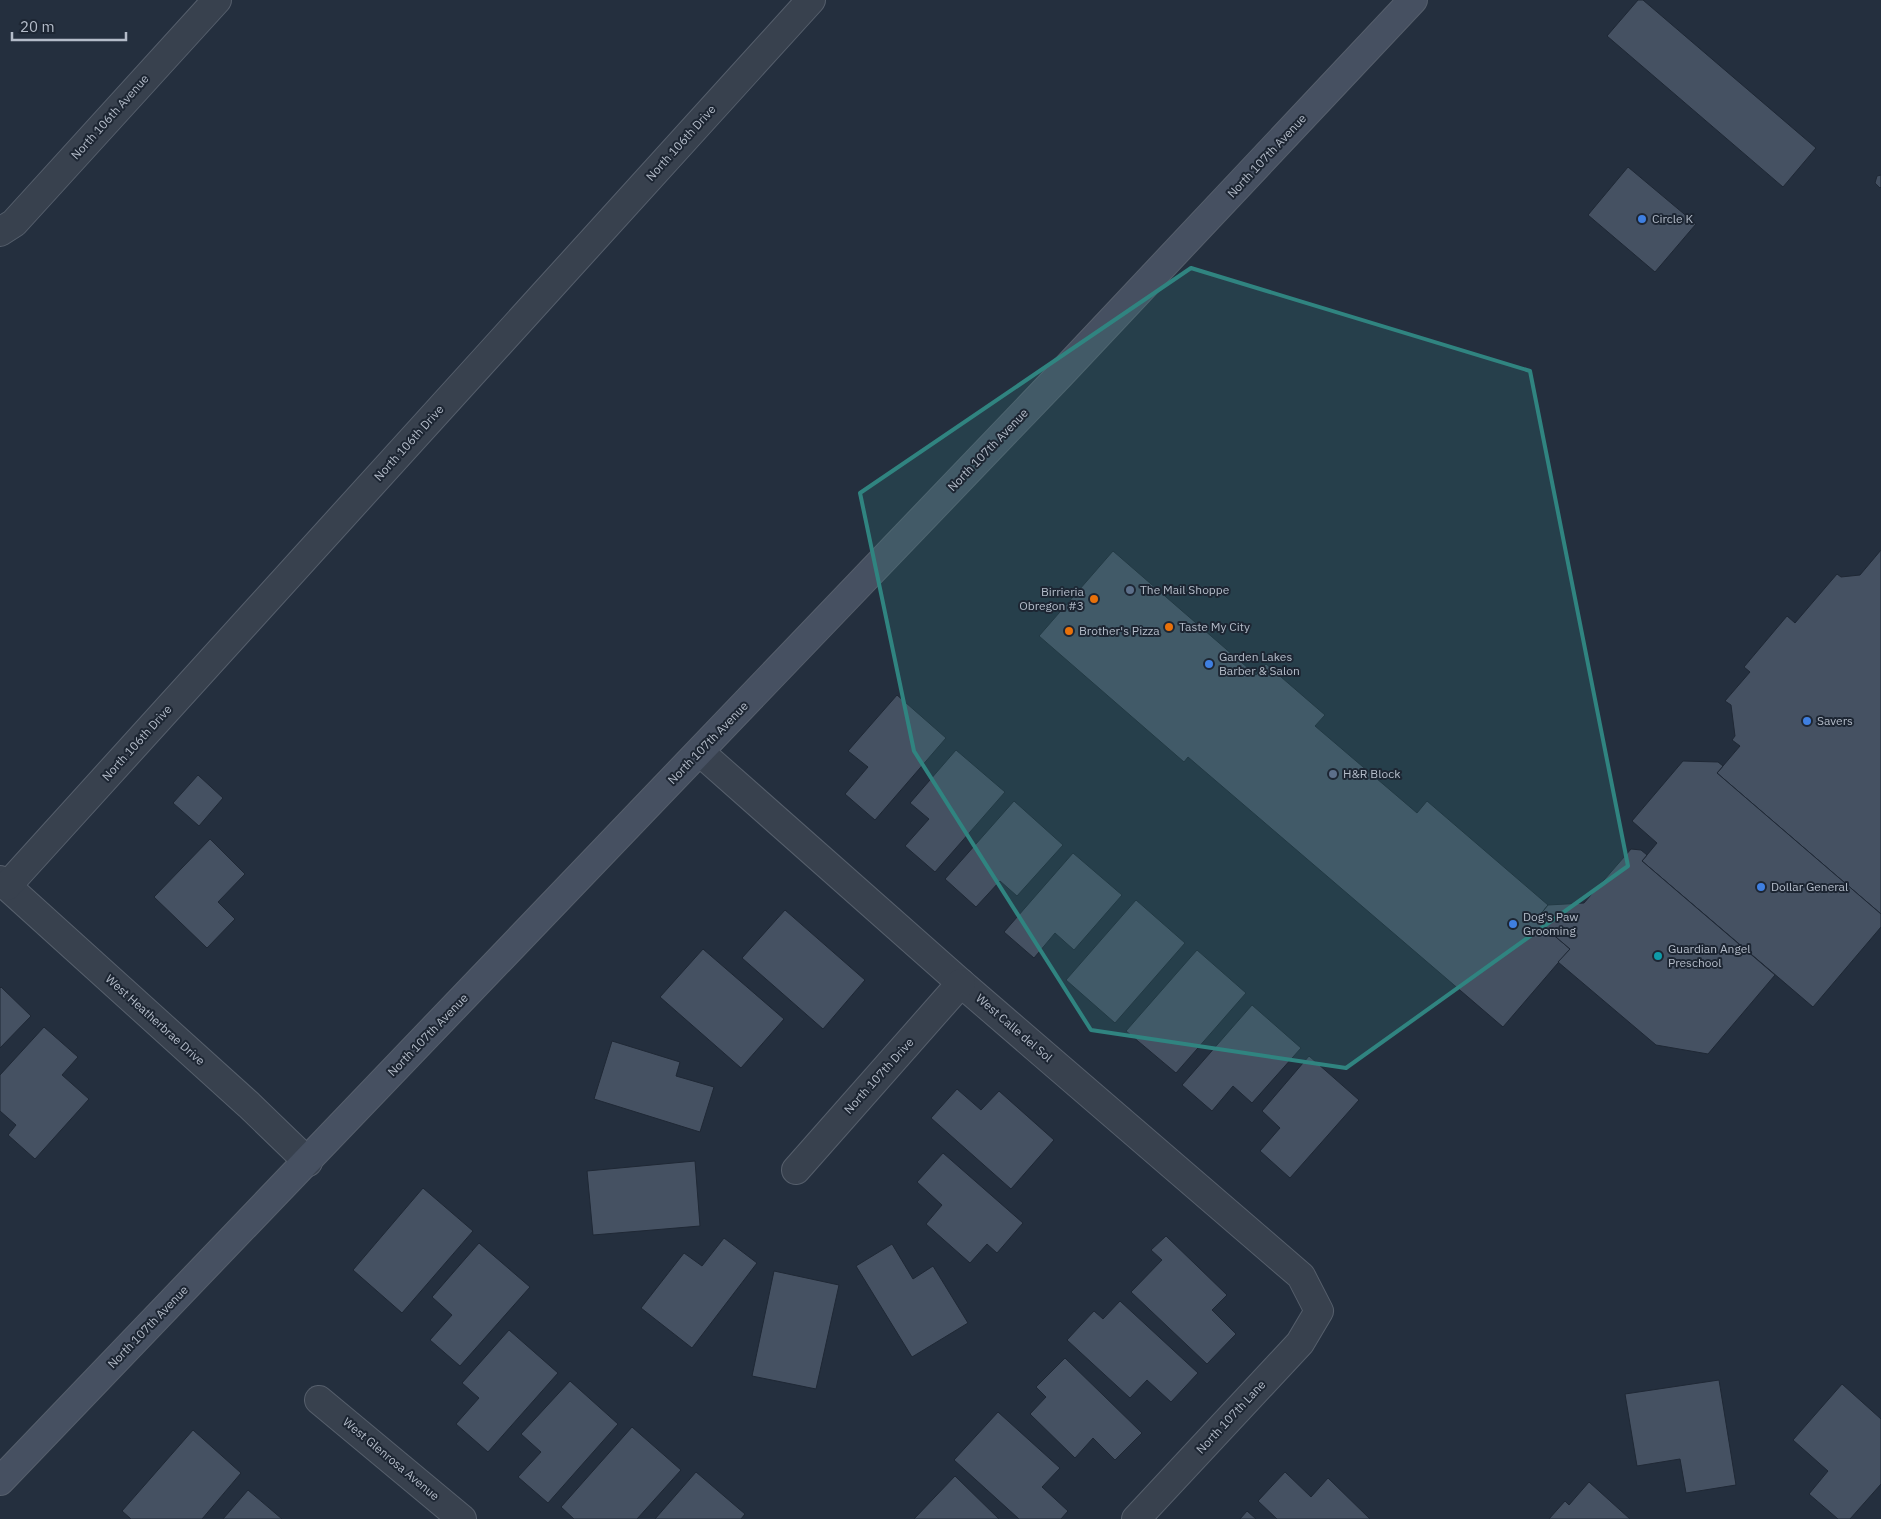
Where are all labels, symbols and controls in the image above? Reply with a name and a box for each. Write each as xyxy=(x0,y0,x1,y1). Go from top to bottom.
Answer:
scale bar xyxy=(12,10,126,42)
text: 20 m xyxy=(20,17,55,36)
street label: North 106th Avenue xyxy=(68,71,152,162)
street label: North 106th Drive xyxy=(643,101,719,184)
street label: North 107th Avenue xyxy=(1224,110,1310,201)
place label: Circle K xyxy=(1652,211,1694,226)
marker: Circle K xyxy=(1636,213,1648,225)
street label: North 106th Drive xyxy=(371,401,447,484)
street label: North 107th Avenue xyxy=(944,405,1031,494)
place label: The Mail Shoppe xyxy=(1140,582,1230,597)
place label: Birrieria Obregon #3 xyxy=(1019,584,1085,613)
marker: The Mail Shoppe xyxy=(1124,584,1136,596)
marker: Birrieria Obregon #3 xyxy=(1088,593,1100,605)
place label: Taste My City xyxy=(1179,619,1250,634)
marker: Taste My City xyxy=(1163,621,1175,633)
place label: Brother's Pizza xyxy=(1079,623,1160,638)
marker: Brother's Pizza xyxy=(1063,625,1075,637)
place label: Garden Lakes Barber & Salon xyxy=(1219,649,1300,678)
marker: Garden Lakes Barber & Salon xyxy=(1203,658,1215,670)
street label: North 107th Avenue xyxy=(664,698,751,787)
street label: North 106th Drive xyxy=(99,701,175,784)
place label: Savers xyxy=(1817,713,1853,728)
marker: Savers xyxy=(1801,715,1813,727)
place label: H&R Block xyxy=(1343,766,1401,781)
marker: H&R Block xyxy=(1327,768,1339,780)
place label: Dollar General xyxy=(1771,879,1848,894)
marker: Dollar General xyxy=(1755,881,1767,893)
place label: Dog's Paw Grooming xyxy=(1523,909,1579,938)
marker: Dog's Paw Grooming xyxy=(1507,918,1519,930)
place label: Guardian Angel Preschool xyxy=(1668,941,1751,970)
marker: Guardian Angel Preschool xyxy=(1652,950,1664,962)
street label: West Heatherbrae Drive xyxy=(103,971,208,1068)
street label: North 107th Avenue xyxy=(384,990,471,1079)
street label: West Calle del Sol xyxy=(973,990,1056,1065)
street label: North 107th Drive xyxy=(841,1034,917,1117)
street label: North 107th Avenue xyxy=(104,1282,191,1371)
street label: North 107th Lane xyxy=(1193,1377,1269,1456)
street label: West Glenrosa Avenue xyxy=(340,1414,443,1504)

